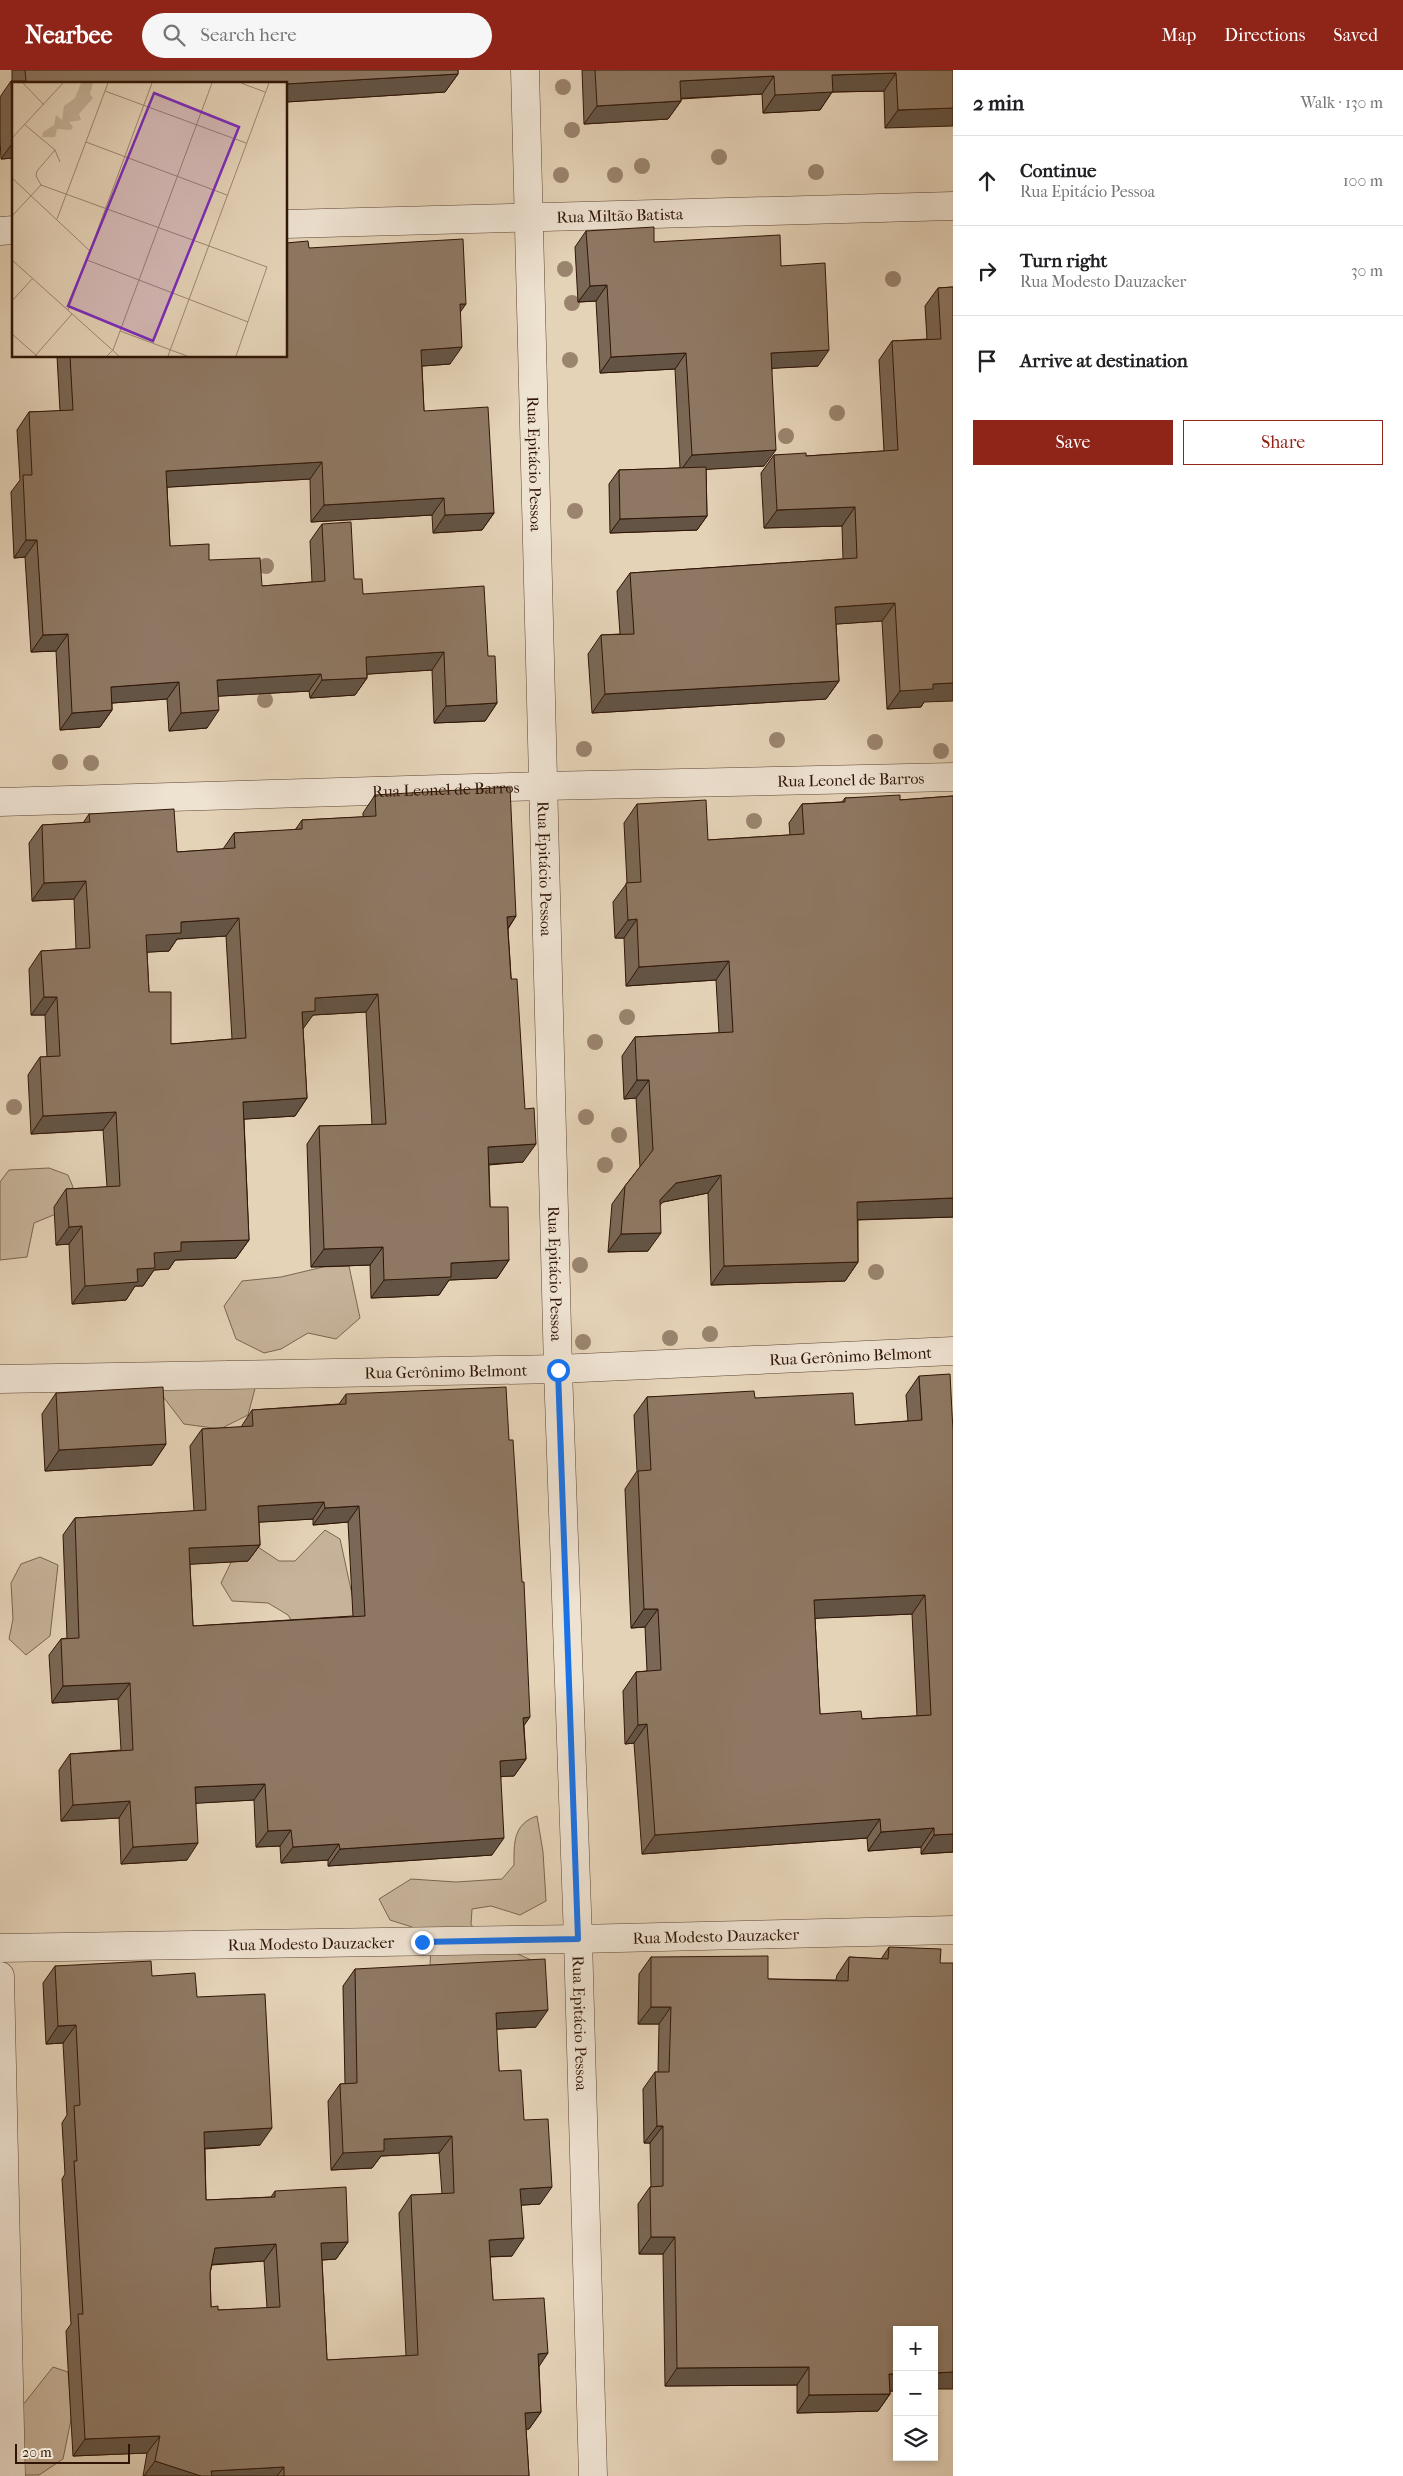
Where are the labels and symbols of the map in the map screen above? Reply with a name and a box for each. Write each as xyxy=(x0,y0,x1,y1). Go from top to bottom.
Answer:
inset map xyxy=(12,82,288,358)
street label: Rua Miltão Batista xyxy=(556,204,684,227)
street label: Rua Epitácio Pessoa xyxy=(523,396,546,532)
street label: Rua Leonel de Barros xyxy=(777,769,925,791)
street label: Rua Leonel de Barros xyxy=(372,778,520,801)
street label: Rua Epitácio Pessoa xyxy=(534,801,556,937)
street label: Rua Epitácio Pessoa xyxy=(544,1206,566,1342)
street label: Rua Gerônimo Belmont xyxy=(769,1343,933,1369)
route start xyxy=(547,1359,570,1382)
street label: Rua Gerônimo Belmont xyxy=(364,1361,528,1382)
street label: Rua Modesto Dauzacker xyxy=(632,1925,800,1948)
route end xyxy=(411,1931,434,1954)
street label: Rua Modesto Dauzacker xyxy=(228,1933,395,1954)
street label: Rua Epitácio Pessoa xyxy=(568,1955,591,2092)
scale bar xyxy=(15,2441,130,2464)

